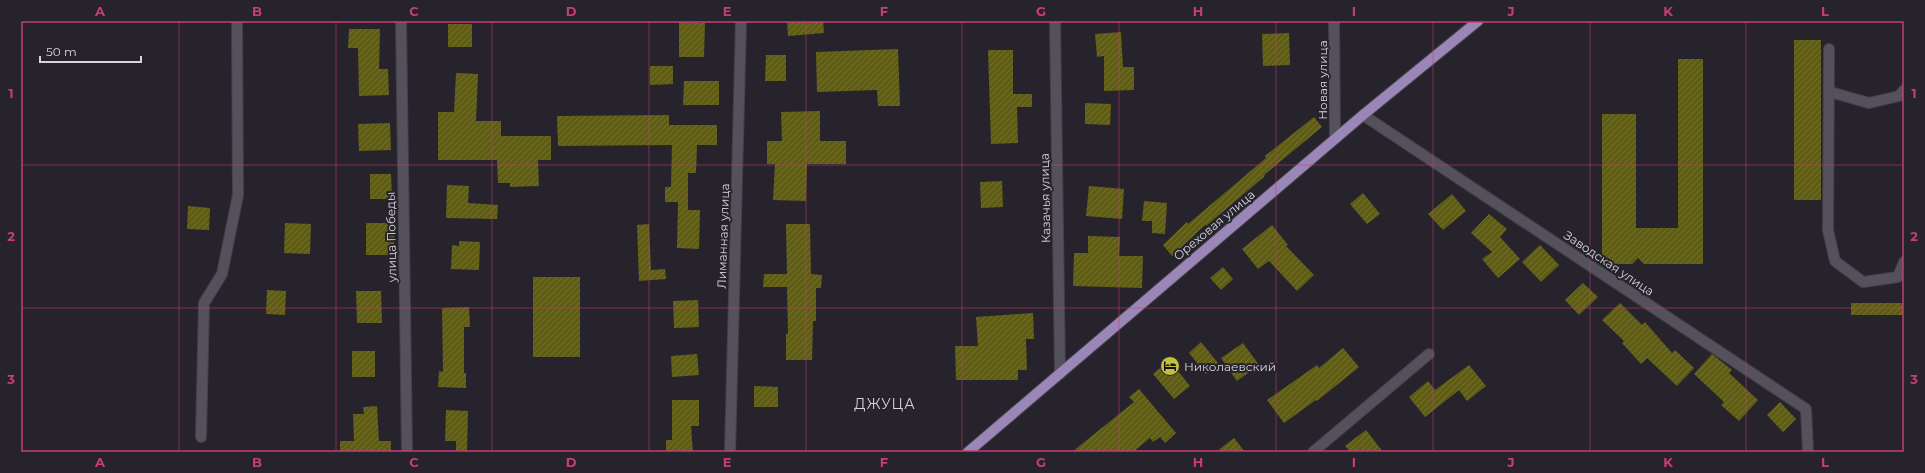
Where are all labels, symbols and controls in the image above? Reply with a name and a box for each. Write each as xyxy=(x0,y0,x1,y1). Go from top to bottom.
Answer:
text: A xyxy=(94,3,106,19)
text: B xyxy=(252,3,262,19)
text: C xyxy=(409,3,419,19)
text: D xyxy=(566,3,577,19)
text: E xyxy=(723,3,732,19)
text: F xyxy=(880,3,888,19)
text: G xyxy=(1036,3,1046,19)
text: H xyxy=(1193,3,1203,19)
text: I xyxy=(1352,3,1356,19)
text: J xyxy=(1506,3,1515,19)
text: K xyxy=(1663,3,1673,19)
text: L xyxy=(1821,3,1829,19)
scale bar xyxy=(40,38,141,64)
street label: Новая улица xyxy=(1315,40,1330,120)
text: 50 m xyxy=(46,44,77,59)
text: 1 xyxy=(8,85,14,101)
text: 1 xyxy=(1911,85,1917,101)
street label: Казачья улица xyxy=(1037,153,1053,243)
street label: Лиманная улица xyxy=(714,183,732,289)
street label: Ореховая улица xyxy=(1170,187,1258,263)
street label: улица Победы xyxy=(383,192,399,283)
street label: Заводская улица xyxy=(1561,227,1657,299)
text: 2 xyxy=(7,228,15,244)
text: 2 xyxy=(1910,228,1918,244)
hotel icon: Николаевский xyxy=(1159,355,1181,377)
place label: Николаевский xyxy=(1184,359,1276,374)
text: 3 xyxy=(6,371,15,387)
text: 3 xyxy=(1909,371,1918,387)
district label: ДЖУЦА xyxy=(854,395,916,413)
text: A xyxy=(94,454,106,470)
text: B xyxy=(252,454,262,470)
text: C xyxy=(409,454,419,470)
text: D xyxy=(566,454,577,470)
text: E xyxy=(723,454,732,470)
text: F xyxy=(880,454,888,470)
text: G xyxy=(1036,454,1046,470)
text: H xyxy=(1193,454,1203,470)
text: I xyxy=(1352,454,1356,470)
text: J xyxy=(1506,454,1515,470)
text: K xyxy=(1663,454,1673,470)
text: L xyxy=(1821,454,1829,470)

